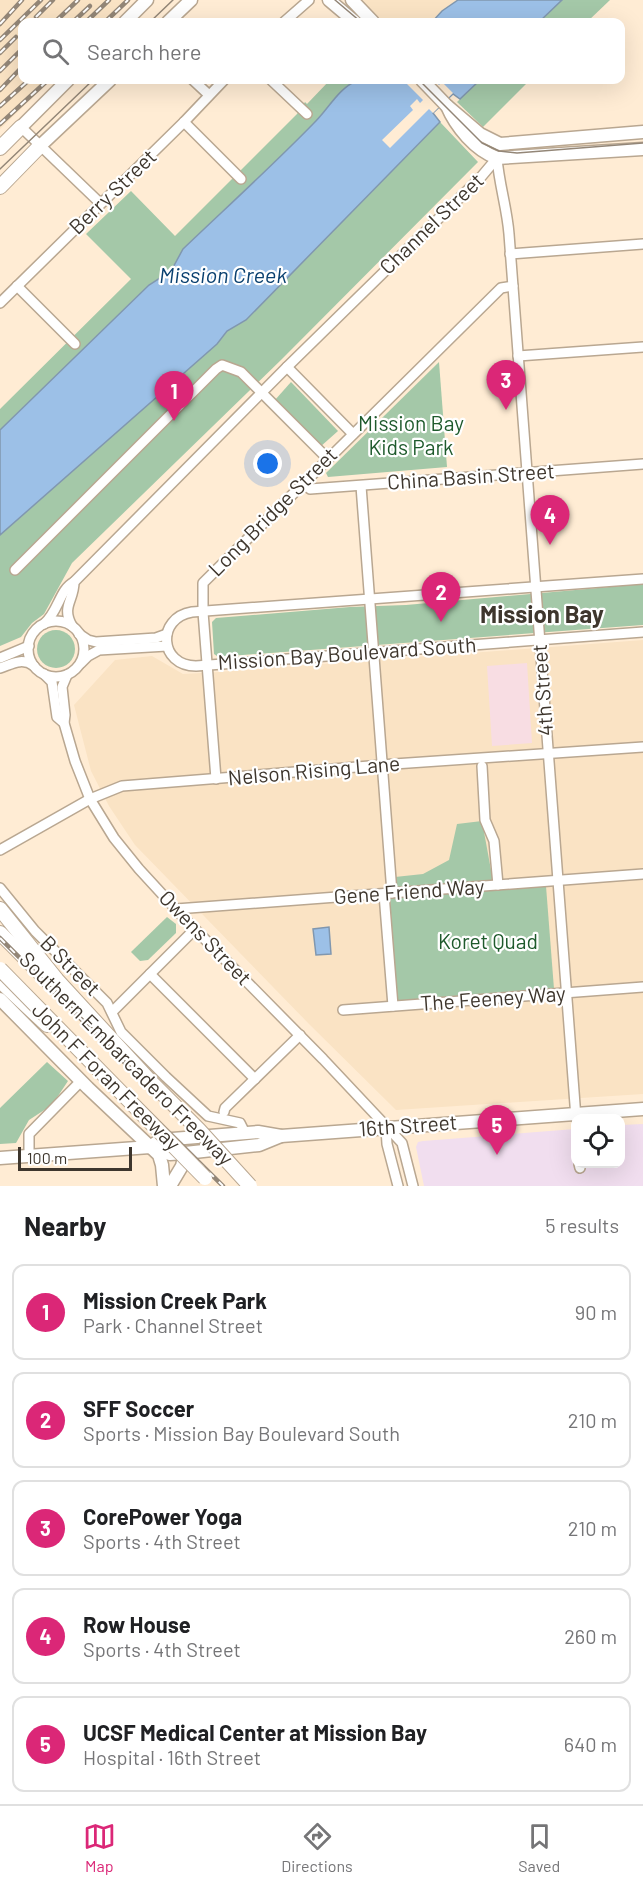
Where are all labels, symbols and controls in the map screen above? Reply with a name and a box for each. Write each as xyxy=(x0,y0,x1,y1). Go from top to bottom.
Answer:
search box xyxy=(18,18,625,84)
icon: search xyxy=(39,35,72,68)
text: Search here xyxy=(87,38,201,64)
street label: Berry Street xyxy=(63,143,161,239)
street label: Channel Street xyxy=(374,167,488,279)
water label: Mission Creek xyxy=(159,261,287,287)
pin: 3 xyxy=(486,360,526,410)
pin: 1 xyxy=(154,372,194,421)
park label: Mission Bay Kids Park xyxy=(358,410,464,459)
street label: Long Bridge Street xyxy=(202,441,341,580)
your location xyxy=(253,449,282,478)
street label: China Basin Street xyxy=(386,457,555,494)
pin: 4 xyxy=(530,496,570,545)
pin: 2 xyxy=(422,572,460,622)
district label: Mission Bay xyxy=(480,599,604,628)
street label: Mission Bay Boulevard South xyxy=(217,631,477,674)
street label: 4th Street xyxy=(526,643,557,737)
street label: Nelson Rising Lane xyxy=(227,750,401,789)
street label: Gene Friend Way xyxy=(333,873,485,908)
street label: Owens Street xyxy=(155,884,257,990)
park label: Koret Quad xyxy=(438,928,538,953)
street label: B Street xyxy=(36,930,106,1000)
street label: Southern Embarcadero Freeway xyxy=(15,946,239,1170)
street label: The Feeney Way xyxy=(419,980,567,1015)
street label: John F Foran Freeway xyxy=(28,997,187,1156)
pin: 5 xyxy=(478,1106,516,1155)
street label: 16th Street xyxy=(358,1109,458,1140)
map controls xyxy=(571,1114,625,1168)
button: locate xyxy=(571,1114,625,1168)
scale bar xyxy=(18,1144,132,1172)
text: 100 m xyxy=(27,1148,67,1167)
text: Nearby xyxy=(24,1210,106,1241)
text: 5 results xyxy=(545,1213,619,1237)
text: Mission Creek Park xyxy=(83,1287,267,1313)
text: 1 xyxy=(42,1300,49,1324)
text: 90 m xyxy=(575,1300,617,1324)
text: Park · Channel Street xyxy=(83,1313,263,1337)
text: SFF Soccer xyxy=(83,1395,194,1421)
text: 2 xyxy=(40,1408,51,1432)
text: 210 m xyxy=(568,1408,617,1432)
text: Sports · Mission Bay Boulevard South xyxy=(83,1421,400,1445)
text: CorePower Yoga xyxy=(83,1503,242,1529)
text: 3 xyxy=(40,1516,51,1540)
text: 210 m xyxy=(568,1516,617,1540)
text: Sports · 4th Street xyxy=(83,1529,241,1553)
text: Row House xyxy=(83,1611,191,1637)
text: 4 xyxy=(39,1624,52,1648)
text: 260 m xyxy=(564,1624,617,1648)
text: Sports · 4th Street xyxy=(83,1637,241,1661)
text: UCSF Medical Center at Mission Bay xyxy=(83,1719,427,1745)
text: 5 xyxy=(40,1732,51,1756)
text: 640 m xyxy=(564,1732,617,1756)
text: Hospital · 16th Street xyxy=(83,1745,261,1769)
tab: Map xyxy=(83,1820,116,1875)
tab: Directions xyxy=(281,1820,353,1875)
tab: Saved xyxy=(518,1820,560,1875)

